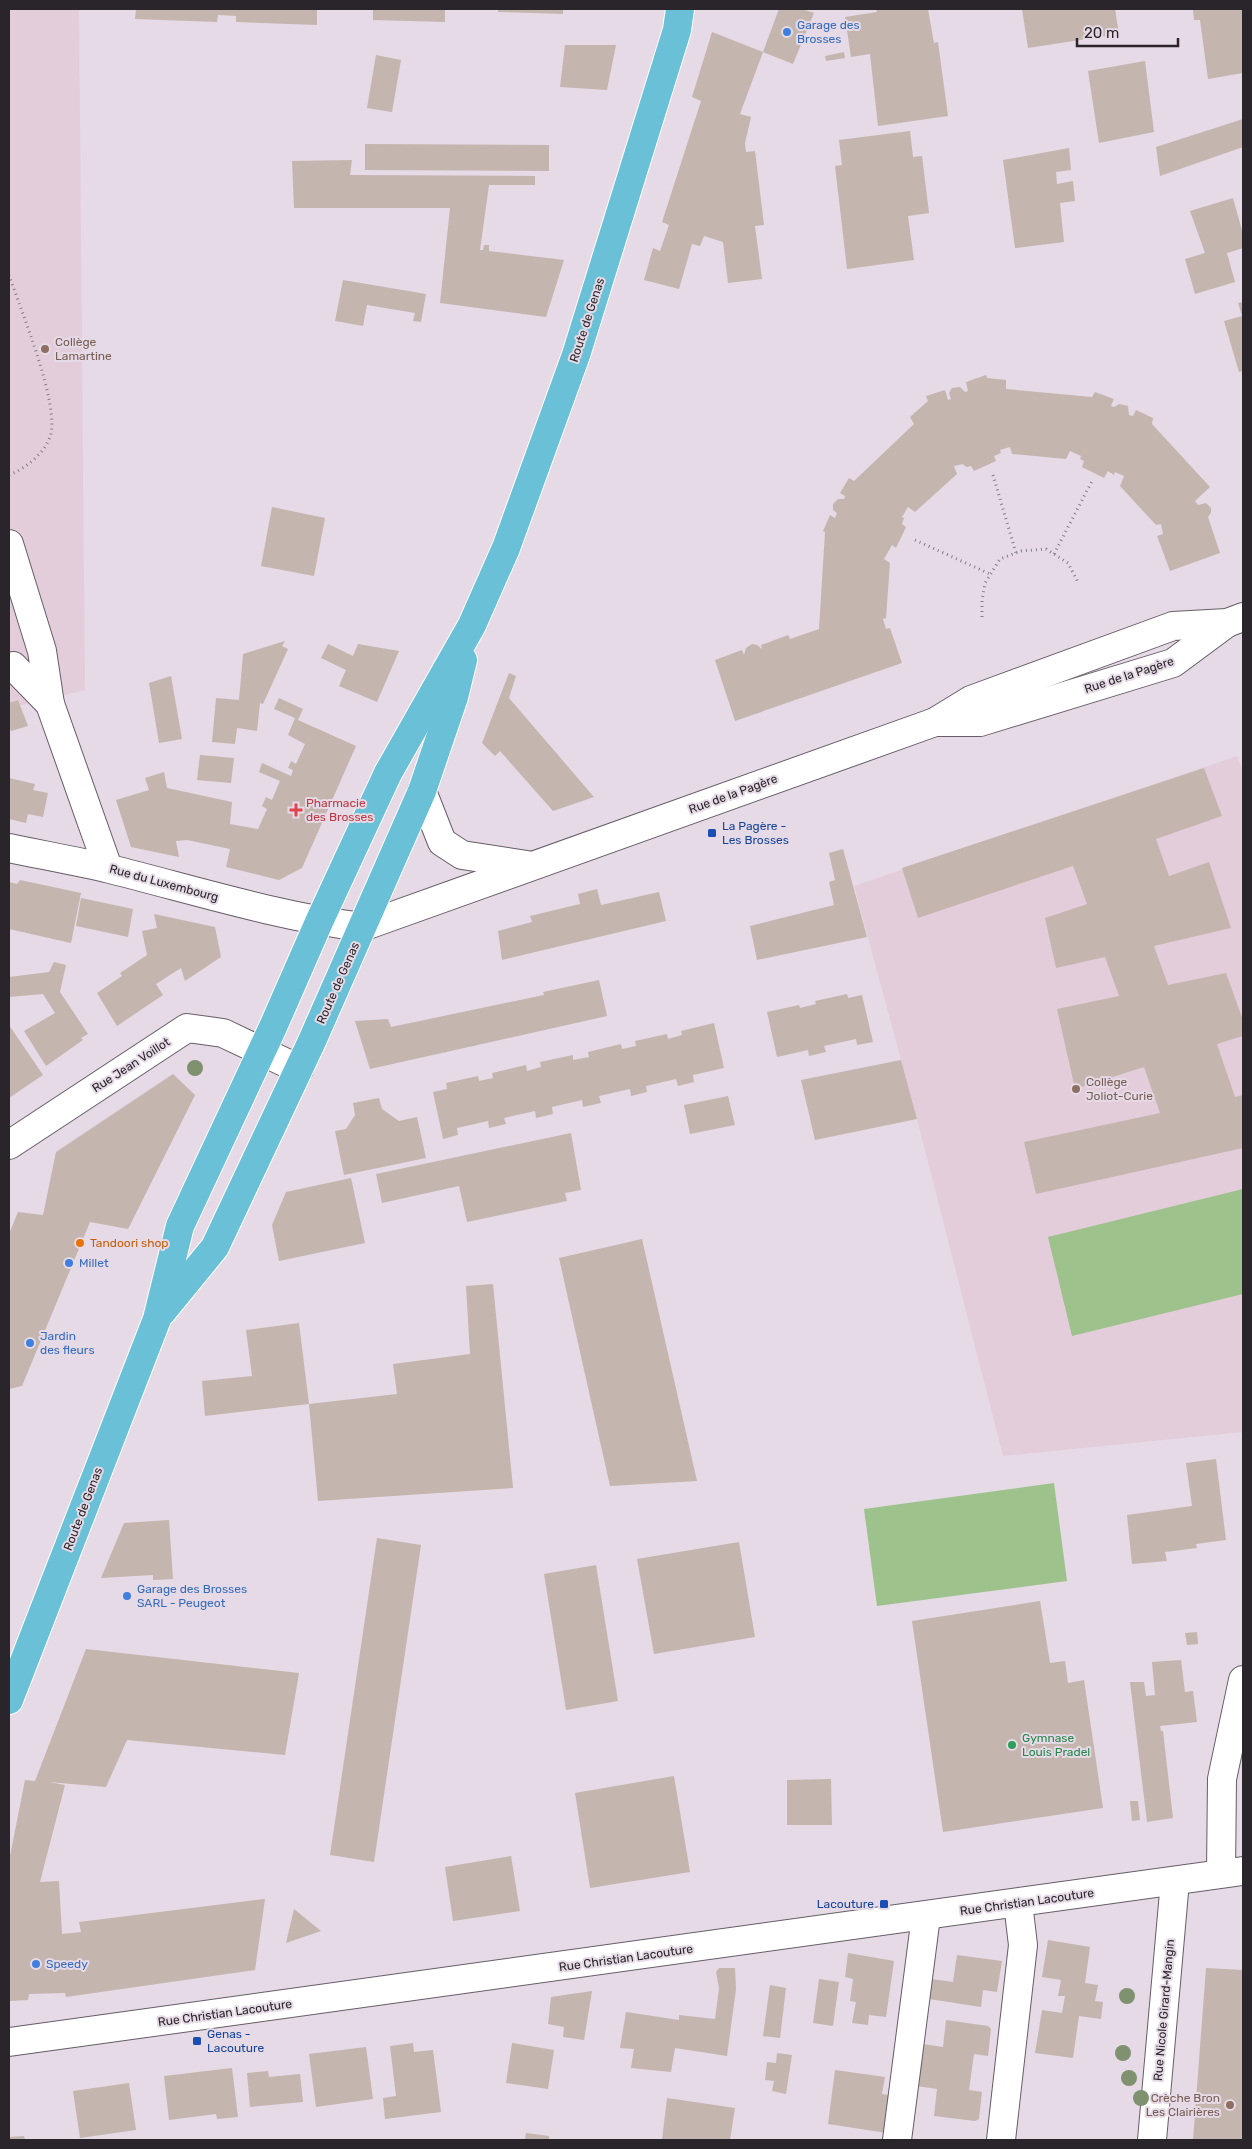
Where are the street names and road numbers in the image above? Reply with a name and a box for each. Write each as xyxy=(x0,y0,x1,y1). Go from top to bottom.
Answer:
street label: Route de Genas xyxy=(567,276,607,364)
street label: Rue de la Pagère xyxy=(1082,654,1176,696)
street label: Rue de la Pagère xyxy=(687,771,779,817)
street label: Rue du Luxembourg xyxy=(108,862,220,904)
street label: Route de Genas xyxy=(314,940,362,1026)
street label: Rue Jean Voillot xyxy=(89,1034,173,1095)
street label: Route de Genas xyxy=(61,1465,105,1553)
street label: Rue Christian Lacouture xyxy=(959,1886,1095,1918)
street label: Rue Nicole Girard-Mangin xyxy=(1151,1939,1177,2081)
street label: Rue Christian Lacouture xyxy=(558,1942,694,1974)
street label: Rue Christian Lacouture xyxy=(157,1997,293,2029)

